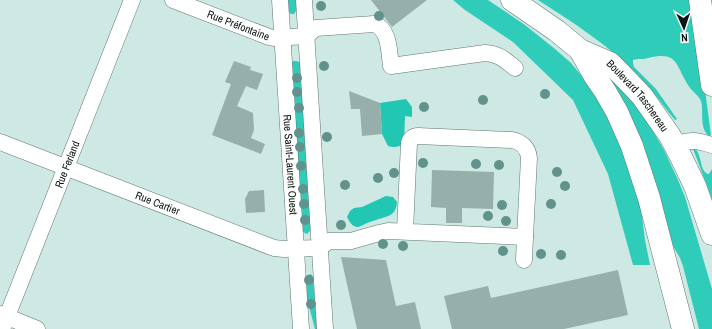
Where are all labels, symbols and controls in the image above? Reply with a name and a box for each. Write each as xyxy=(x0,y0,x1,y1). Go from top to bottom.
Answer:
street label: Rue Préfontaine xyxy=(205,7,272,44)
north arrow xyxy=(664,8,704,48)
text: N xyxy=(681,31,688,45)
street label: Boulevard Taschereau xyxy=(604,57,672,134)
street label: Rue Saint-Laurent Ouest xyxy=(280,114,301,216)
street label: Rue Ferland xyxy=(51,139,83,190)
street label: Rue Cartier xyxy=(133,188,182,218)

